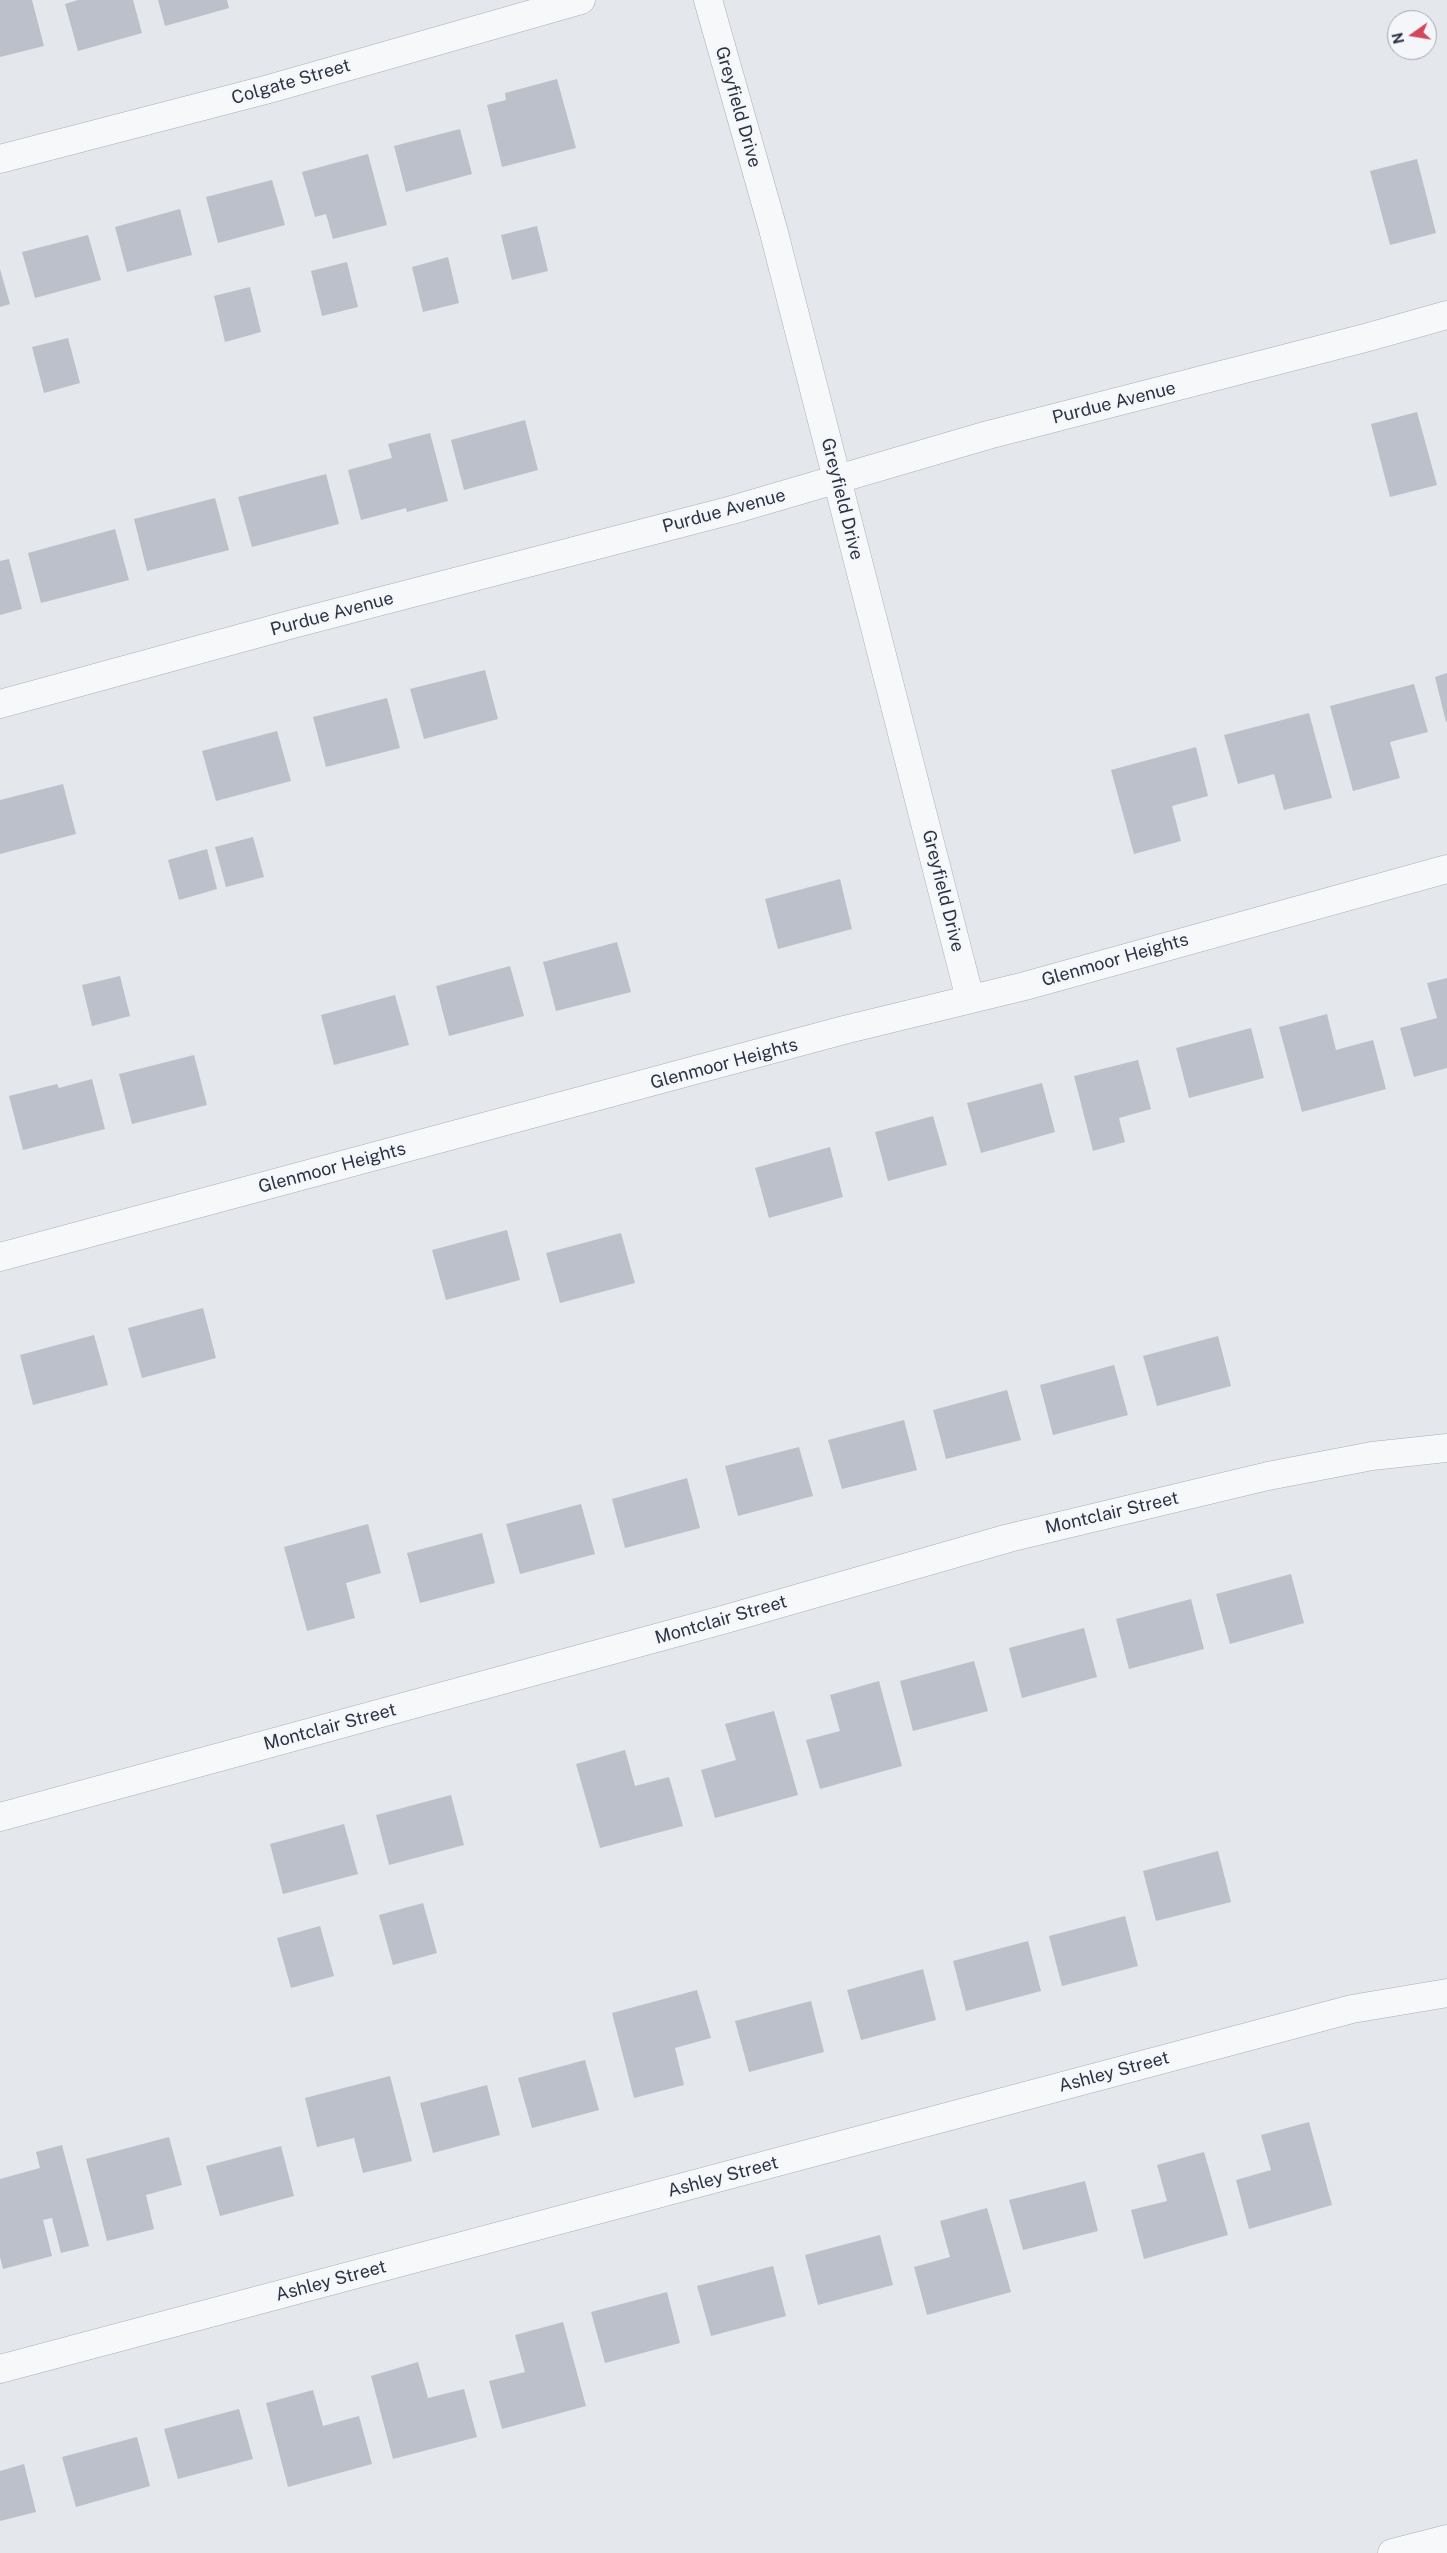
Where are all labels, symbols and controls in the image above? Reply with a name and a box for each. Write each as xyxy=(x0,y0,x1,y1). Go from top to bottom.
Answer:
north arrow xyxy=(1387,10,1437,60)
text: N xyxy=(1389,31,1407,45)
street label: Greyfield Drive xyxy=(710,44,766,170)
street label: Colgate Street xyxy=(229,55,353,109)
street label: Purdue Avenue xyxy=(1050,377,1178,429)
street label: Greyfield Drive xyxy=(816,436,868,562)
street label: Purdue Avenue xyxy=(660,484,788,538)
street label: Purdue Avenue xyxy=(268,587,396,641)
street label: Greyfield Drive xyxy=(917,828,969,954)
street label: Glenmoor Heights xyxy=(1039,929,1191,991)
street label: Glenmoor Heights xyxy=(648,1034,800,1094)
street label: Glenmoor Heights xyxy=(256,1138,408,1198)
street label: Montclair Street xyxy=(1043,1487,1181,1539)
street label: Montclair Street xyxy=(653,1591,789,1649)
street label: Montclair Street xyxy=(261,1699,399,1755)
street label: Ashley Street xyxy=(1056,2047,1172,2097)
street label: Ashley Street xyxy=(665,2152,781,2202)
street label: Ashley Street xyxy=(273,2256,389,2306)

